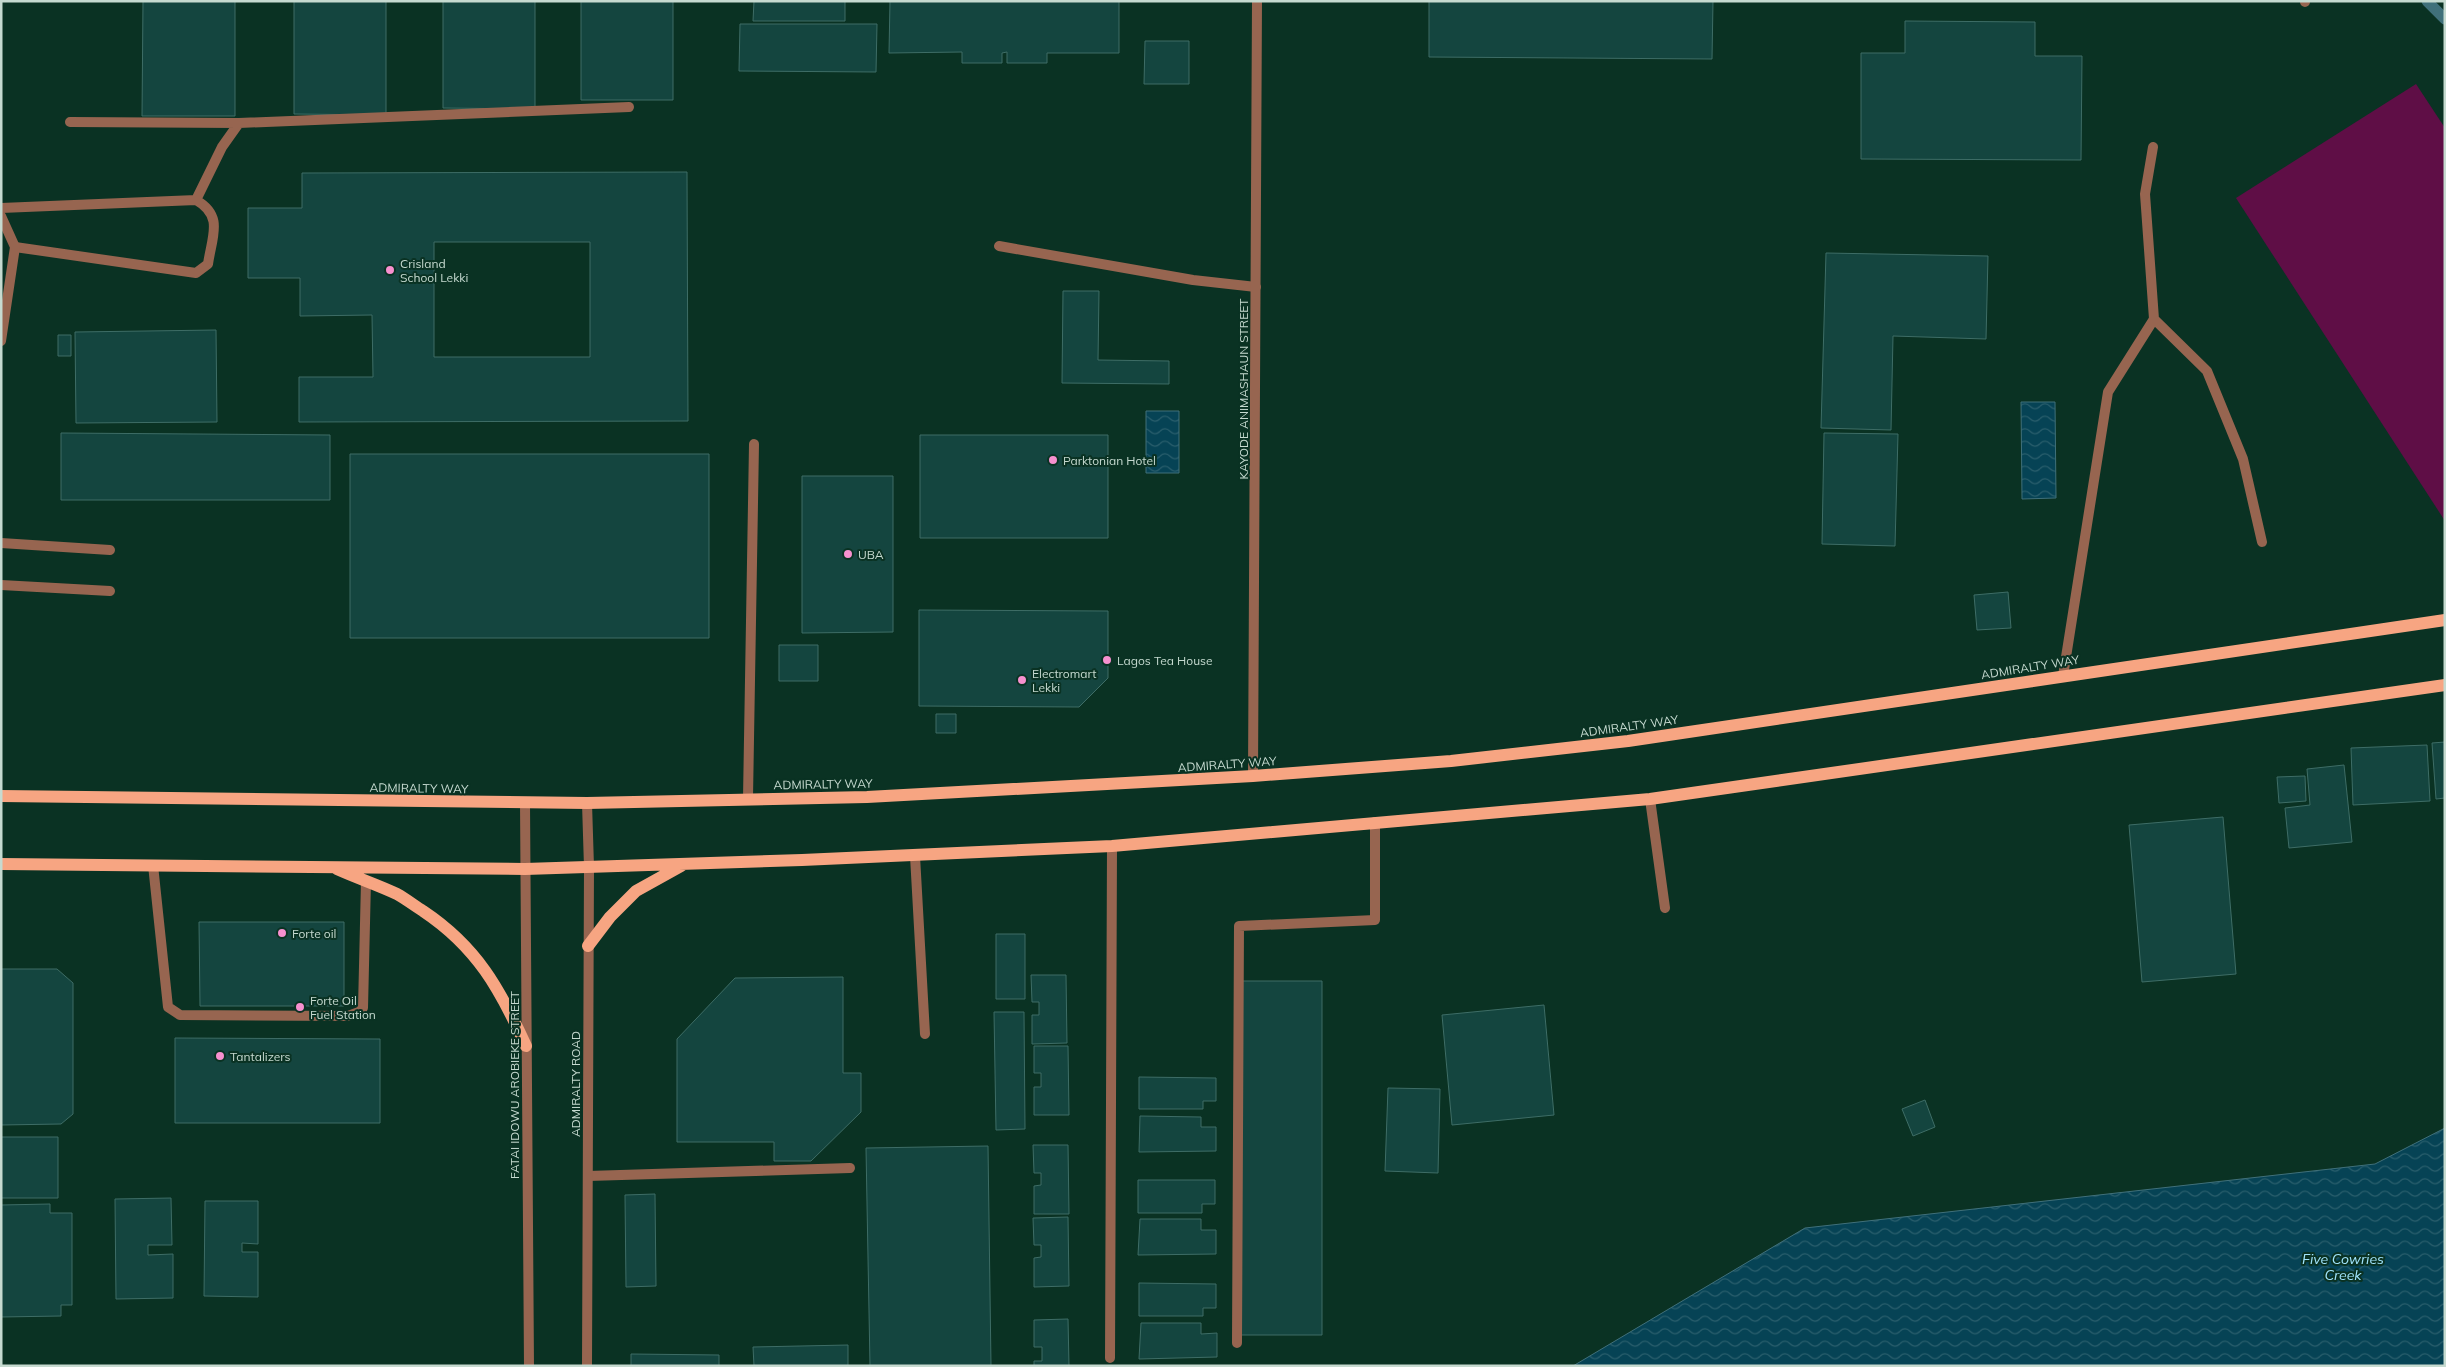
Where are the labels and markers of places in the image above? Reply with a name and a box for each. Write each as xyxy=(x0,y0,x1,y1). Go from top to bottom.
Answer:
place label: Crisland School Lekki xyxy=(400,256,469,285)
marker: Crisland School Lekki xyxy=(384,264,396,276)
place label: Parktonian Hotel xyxy=(1063,453,1156,468)
marker: Parktonian Hotel xyxy=(1047,454,1059,466)
place label: UBA xyxy=(858,547,884,562)
marker: UBA xyxy=(842,548,854,560)
place label: Lagos Tea House xyxy=(1117,653,1213,668)
marker: Lagos Tea House xyxy=(1101,654,1113,666)
place label: Electromart Lekki xyxy=(1032,666,1096,695)
marker: Electromart Lekki xyxy=(1016,674,1028,686)
place label: Forte oil xyxy=(292,926,336,941)
marker: Forte oil xyxy=(276,927,288,939)
place label: Forte Oil Fuel Station xyxy=(310,993,376,1022)
marker: Forte Oil Fuel Station xyxy=(294,1001,306,1013)
place label: Tantalizers xyxy=(230,1049,291,1064)
marker: Tantalizers xyxy=(214,1050,226,1062)

